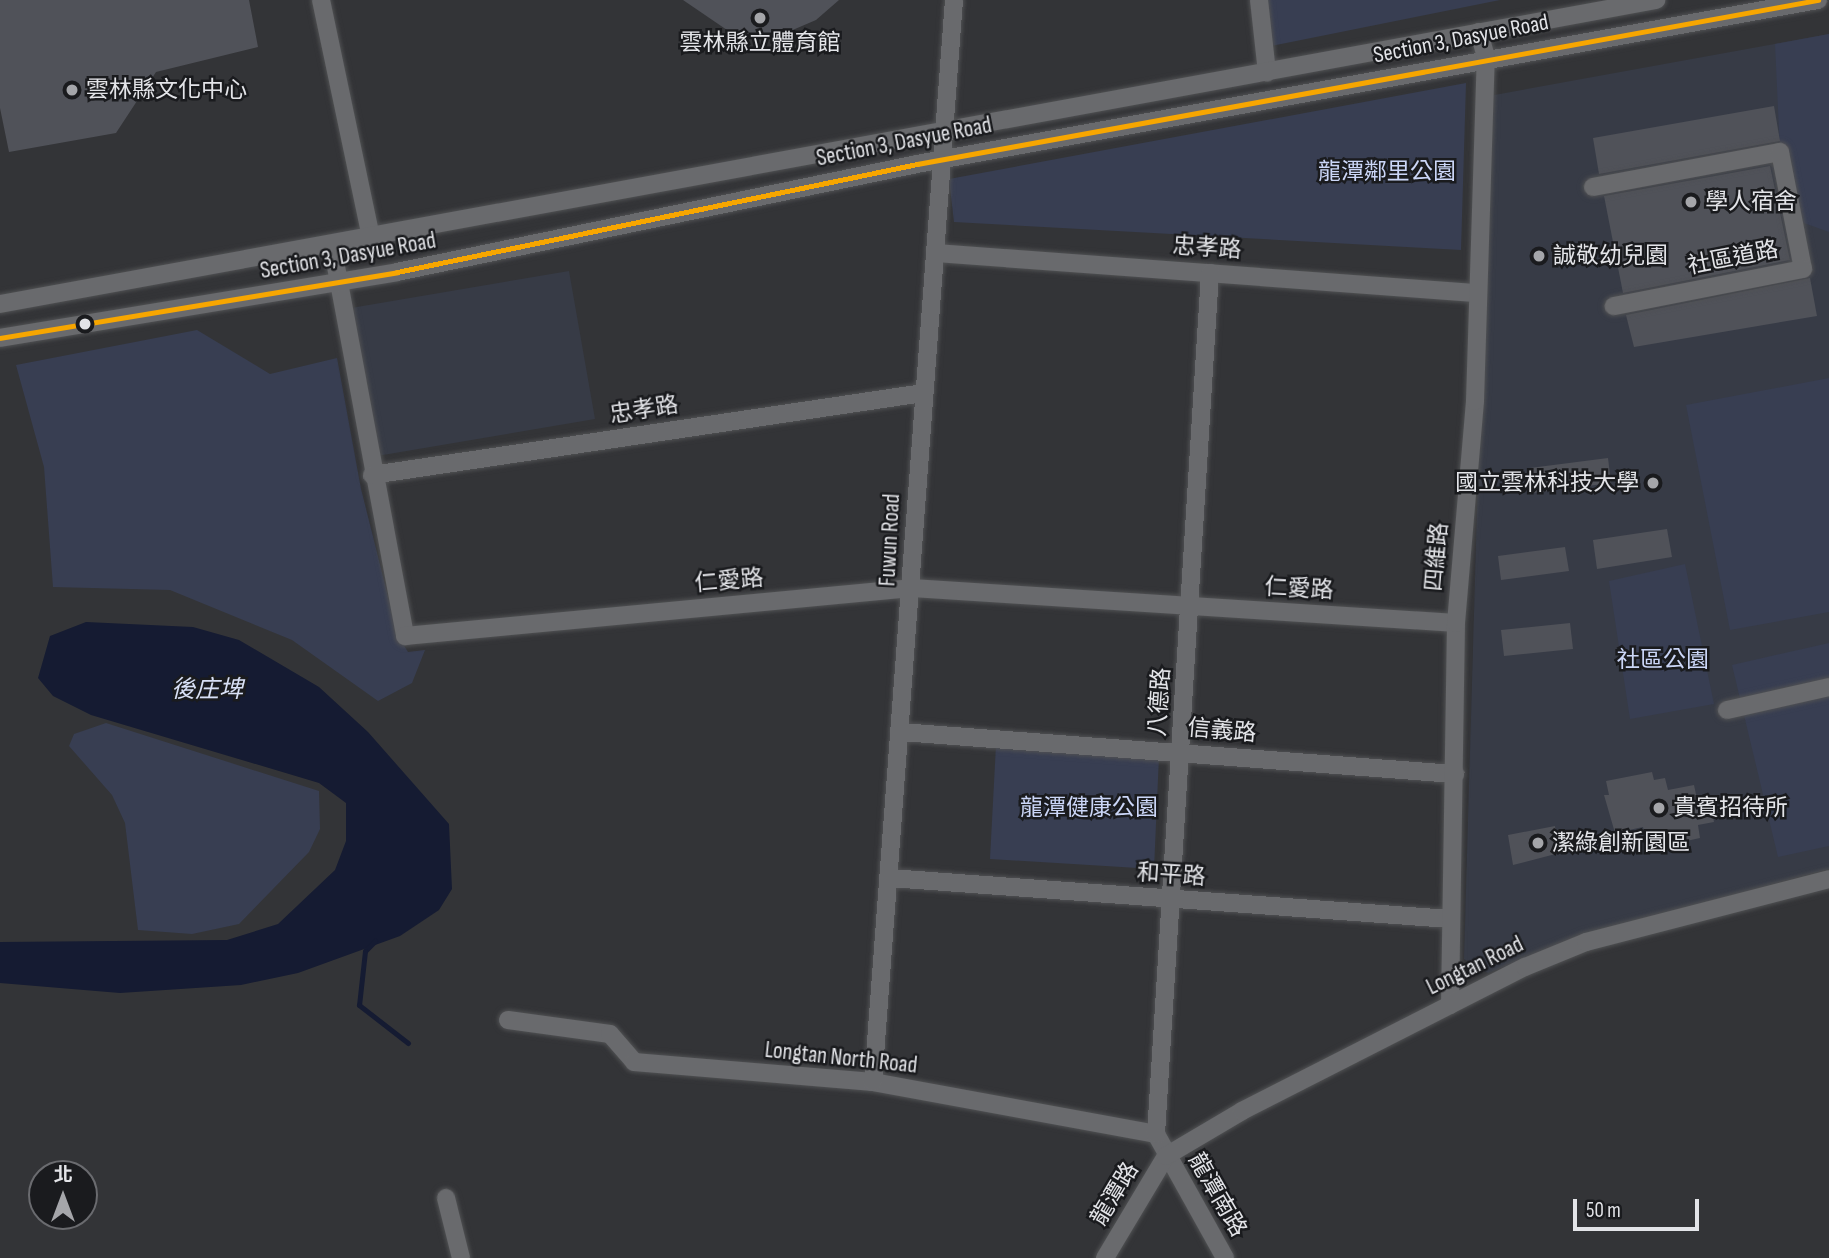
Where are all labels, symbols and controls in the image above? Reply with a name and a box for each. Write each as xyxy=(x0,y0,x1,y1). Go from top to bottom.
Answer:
street label: Section 3, Dasyue Road xyxy=(1371,8,1551,70)
marker: 雲林縣立體育館 xyxy=(752,10,768,26)
place label: 雲林縣立體育館 xyxy=(680,29,840,57)
place label: 雲林縣文化中心 xyxy=(86,76,247,104)
marker: 雲林縣文化中心 xyxy=(64,82,80,98)
street label: Section 3, Dasyue Road xyxy=(814,111,994,173)
park label: 龍潭鄰里公園 xyxy=(1318,158,1456,186)
place label: 學人宿舍 xyxy=(1705,188,1797,216)
marker: 學人宿舍 xyxy=(1683,194,1699,210)
street label: Section 3, Dasyue Road xyxy=(258,227,438,285)
street label: 忠孝路 xyxy=(1172,232,1242,264)
street label: 社區道路 xyxy=(1685,236,1781,280)
place label: 誠敬幼兒園 xyxy=(1553,242,1668,270)
marker: 誠敬幼兒園 xyxy=(1531,248,1547,264)
unlabelled marker xyxy=(78,317,92,331)
street label: 忠孝路 xyxy=(608,391,680,429)
place label: 國立雲林科技大學 xyxy=(1455,469,1639,497)
marker: 國立雲林科技大學 xyxy=(1645,475,1661,491)
street label: Fuwun Road xyxy=(874,493,906,587)
street label: 四維路 xyxy=(1420,521,1454,593)
street label: 仁愛路 xyxy=(693,564,765,598)
street label: 仁愛路 xyxy=(1264,573,1334,605)
park label: 社區公園 xyxy=(1617,646,1709,674)
street label: 八德路 xyxy=(1144,667,1176,737)
water label: 後庄埤 xyxy=(171,676,243,704)
street label: 信義路 xyxy=(1186,714,1258,748)
park label: 龍潭健康公園 xyxy=(1020,794,1158,822)
place label: 貴賓招待所 xyxy=(1673,794,1788,822)
marker: 貴賓招待所 xyxy=(1651,800,1667,816)
place label: 潔綠創新園區 xyxy=(1552,829,1690,857)
marker: 潔綠創新園區 xyxy=(1530,835,1546,851)
street label: 和平路 xyxy=(1136,859,1206,891)
street label: Longtan Road xyxy=(1422,931,1528,1001)
street label: Longtan North Road xyxy=(763,1036,919,1080)
street label: 龍潭南路 xyxy=(1182,1148,1252,1242)
street label: 龍潭路 xyxy=(1085,1157,1145,1231)
north arrow xyxy=(28,1160,98,1230)
text: 北 xyxy=(53,1164,73,1187)
scale bar xyxy=(1577,1184,1703,1228)
text: 50 m xyxy=(1586,1198,1621,1223)

